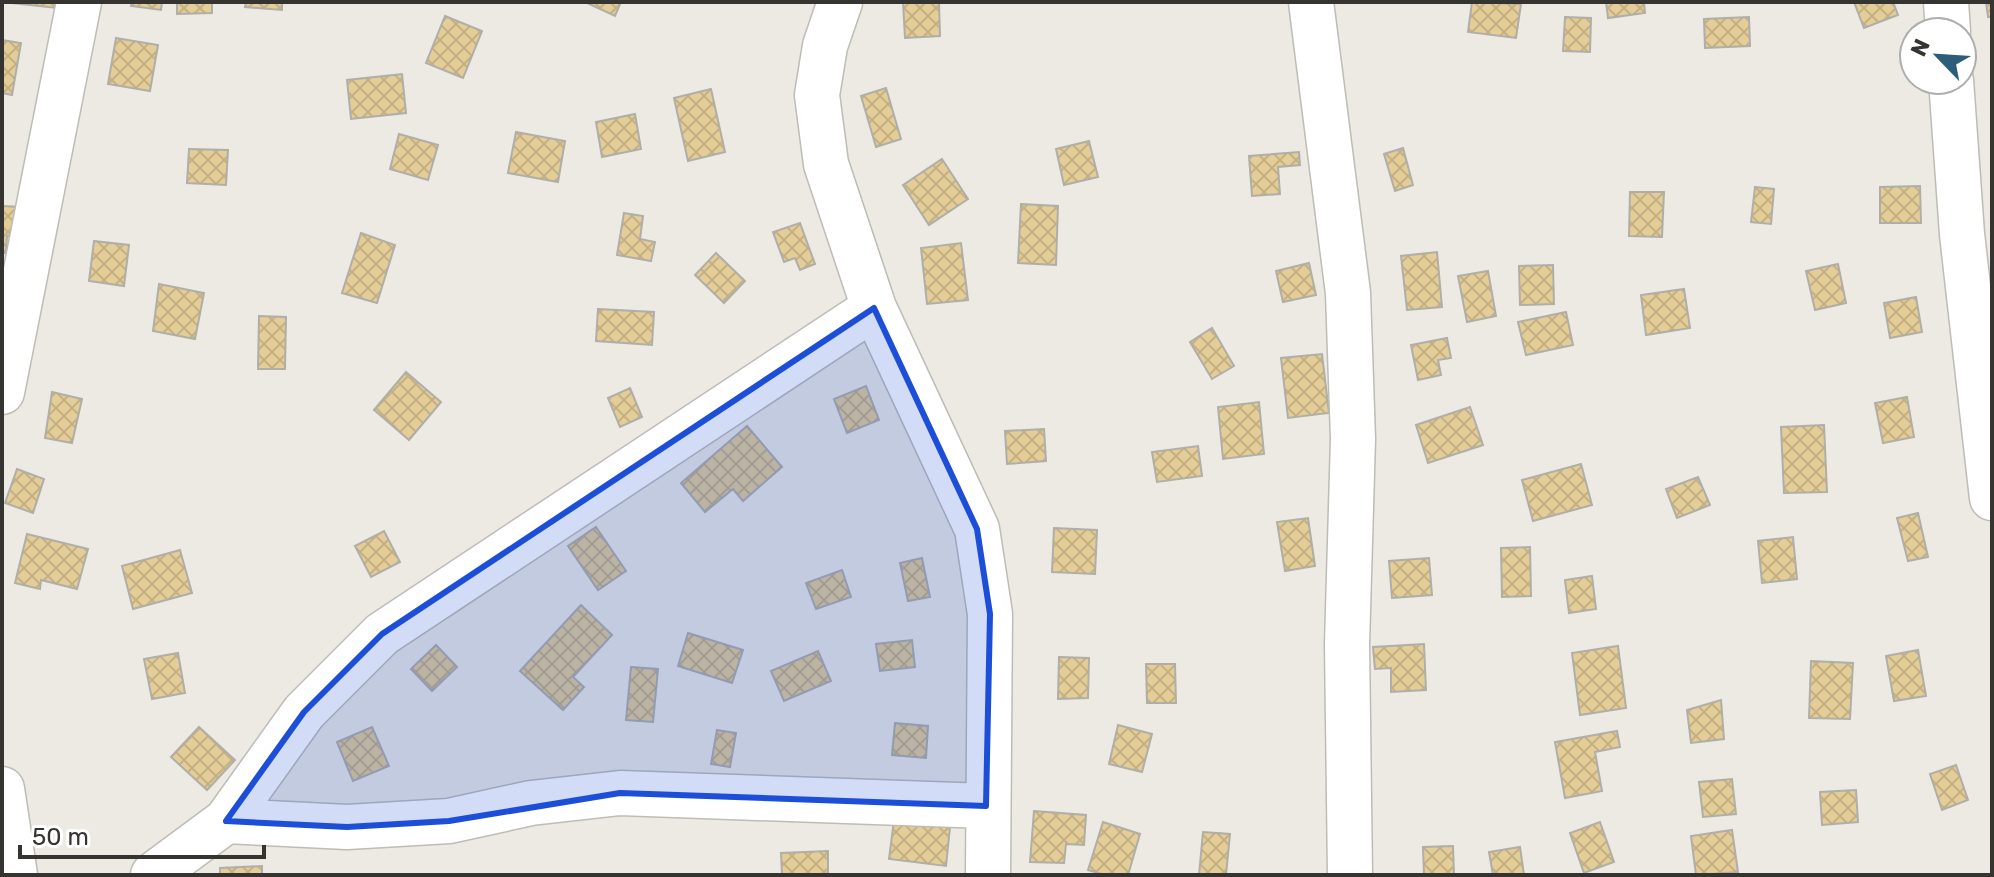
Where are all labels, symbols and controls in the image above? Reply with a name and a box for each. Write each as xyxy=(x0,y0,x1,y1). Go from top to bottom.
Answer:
north arrow xyxy=(1898,16,1978,96)
text: N xyxy=(1905,35,1936,61)
scale bar xyxy=(20,809,264,859)
text: 50 m xyxy=(32,823,89,851)

